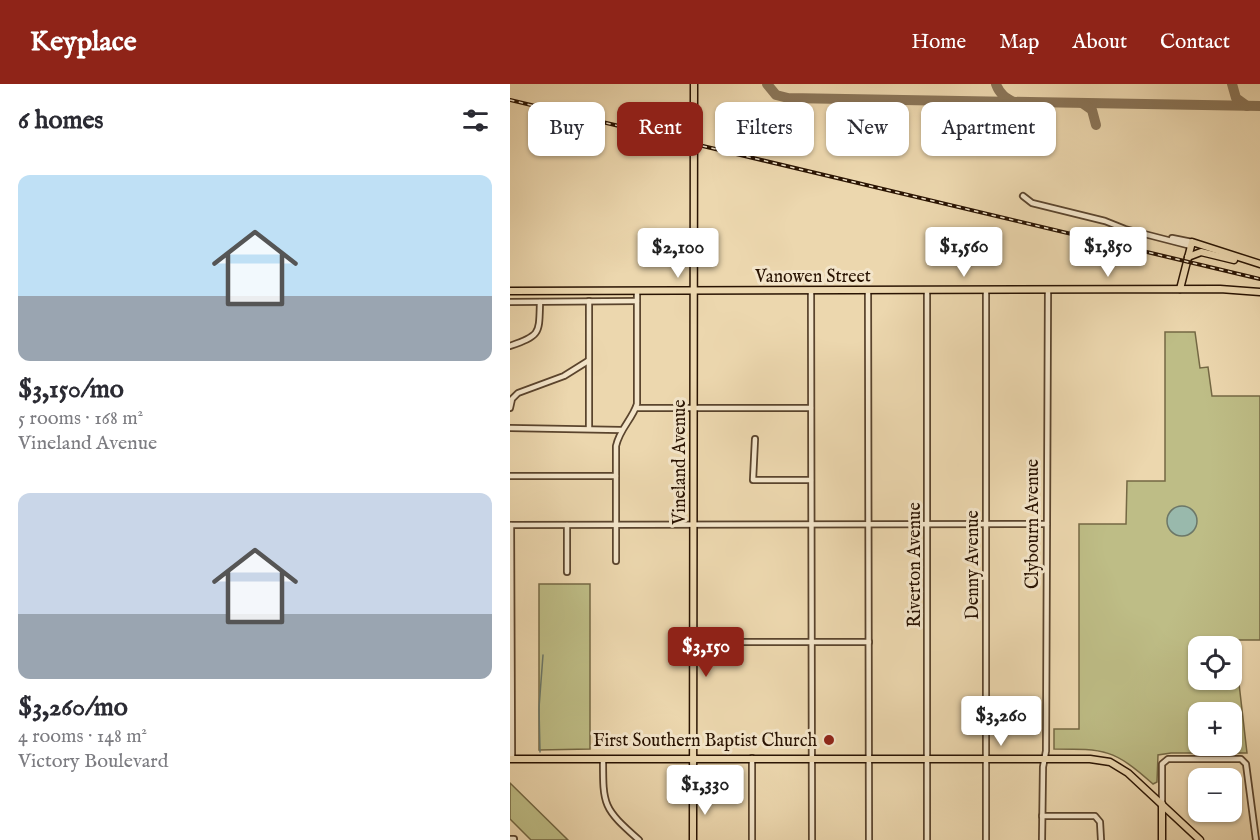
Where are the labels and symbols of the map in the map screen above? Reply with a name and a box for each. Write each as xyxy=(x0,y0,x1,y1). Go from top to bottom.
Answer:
pin: $1,560 xyxy=(915,227,1013,278)
pin: $1,850 xyxy=(1059,227,1157,278)
pin: $2,100 xyxy=(629,228,727,279)
street label: Vanowen Street xyxy=(754,266,871,289)
street label: Vineland Avenue xyxy=(669,399,692,526)
street label: Clybourn Avenue xyxy=(1022,459,1045,589)
street label: Riverton Avenue xyxy=(904,502,927,628)
street label: Denny Avenue xyxy=(962,510,985,620)
pin: $3,150 xyxy=(657,627,755,678)
pin: $3,260 xyxy=(952,696,1050,747)
place label: First Southern Baptist Church xyxy=(593,730,817,753)
marker: First Southern Baptist Church xyxy=(822,733,836,747)
pin: $1,330 xyxy=(656,765,754,816)

